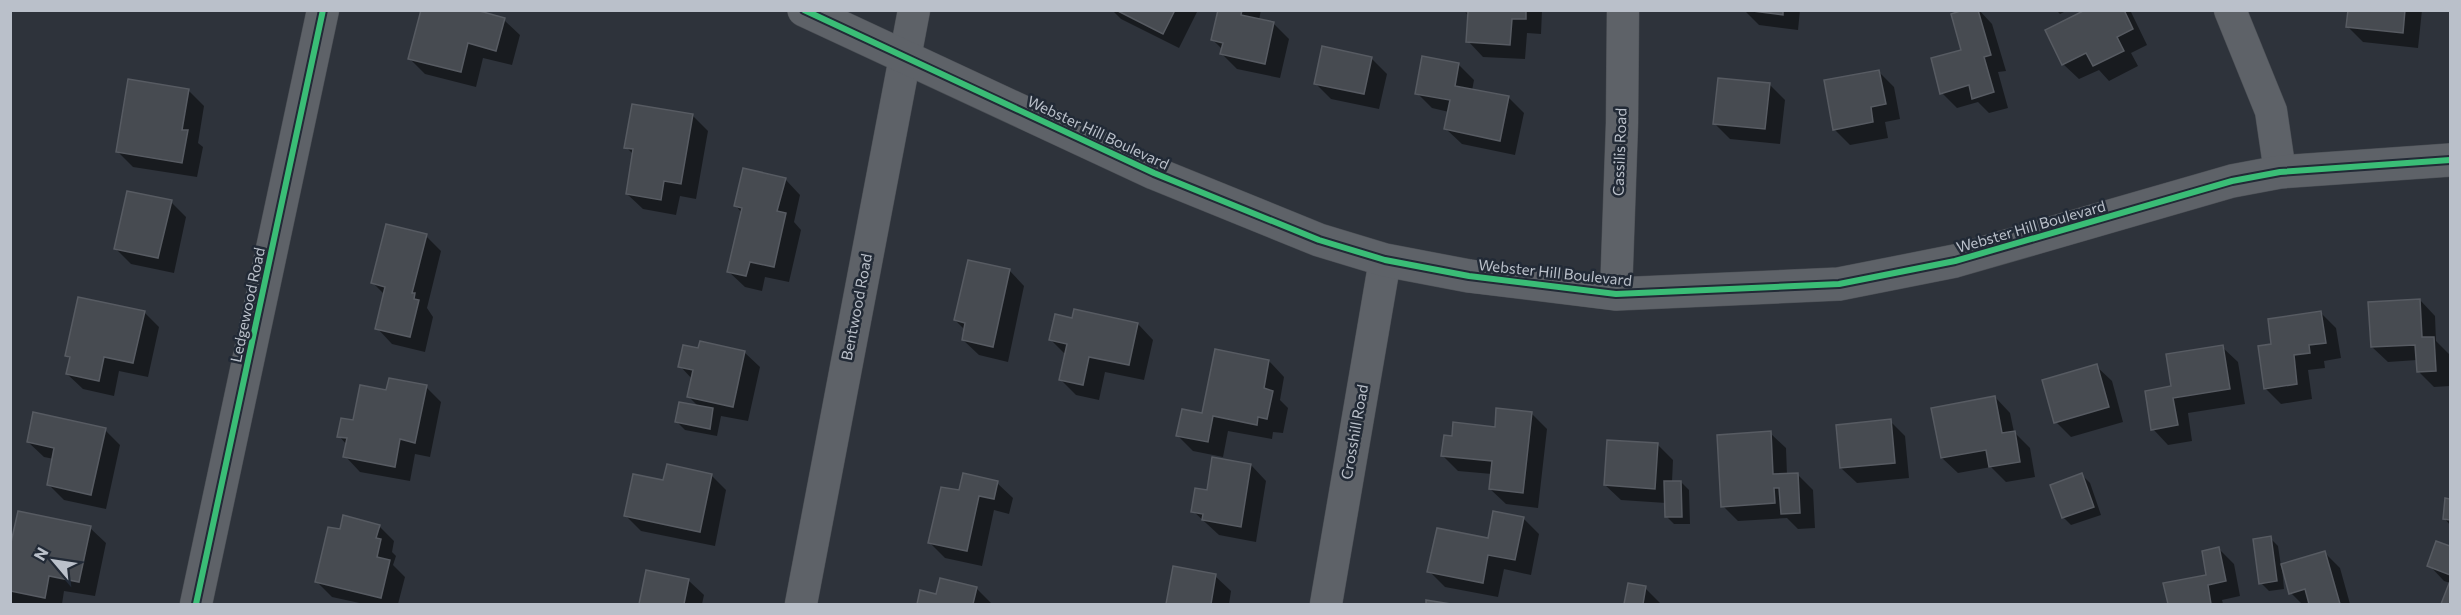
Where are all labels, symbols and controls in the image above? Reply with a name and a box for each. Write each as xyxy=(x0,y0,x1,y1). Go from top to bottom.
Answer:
street label: Webster Hill Boulevard xyxy=(1025,91,1172,173)
street label: Cassilis Road xyxy=(1608,108,1630,196)
street label: Webster Hill Boulevard xyxy=(1954,196,2107,256)
street label: Ledgewood Road xyxy=(226,246,268,364)
street label: Bentwood Road xyxy=(837,252,875,362)
street label: Webster Hill Boulevard xyxy=(1477,255,1633,289)
street label: Crosshill Road xyxy=(1337,383,1371,481)
north arrow xyxy=(24,531,84,591)
text: N xyxy=(29,544,52,563)

